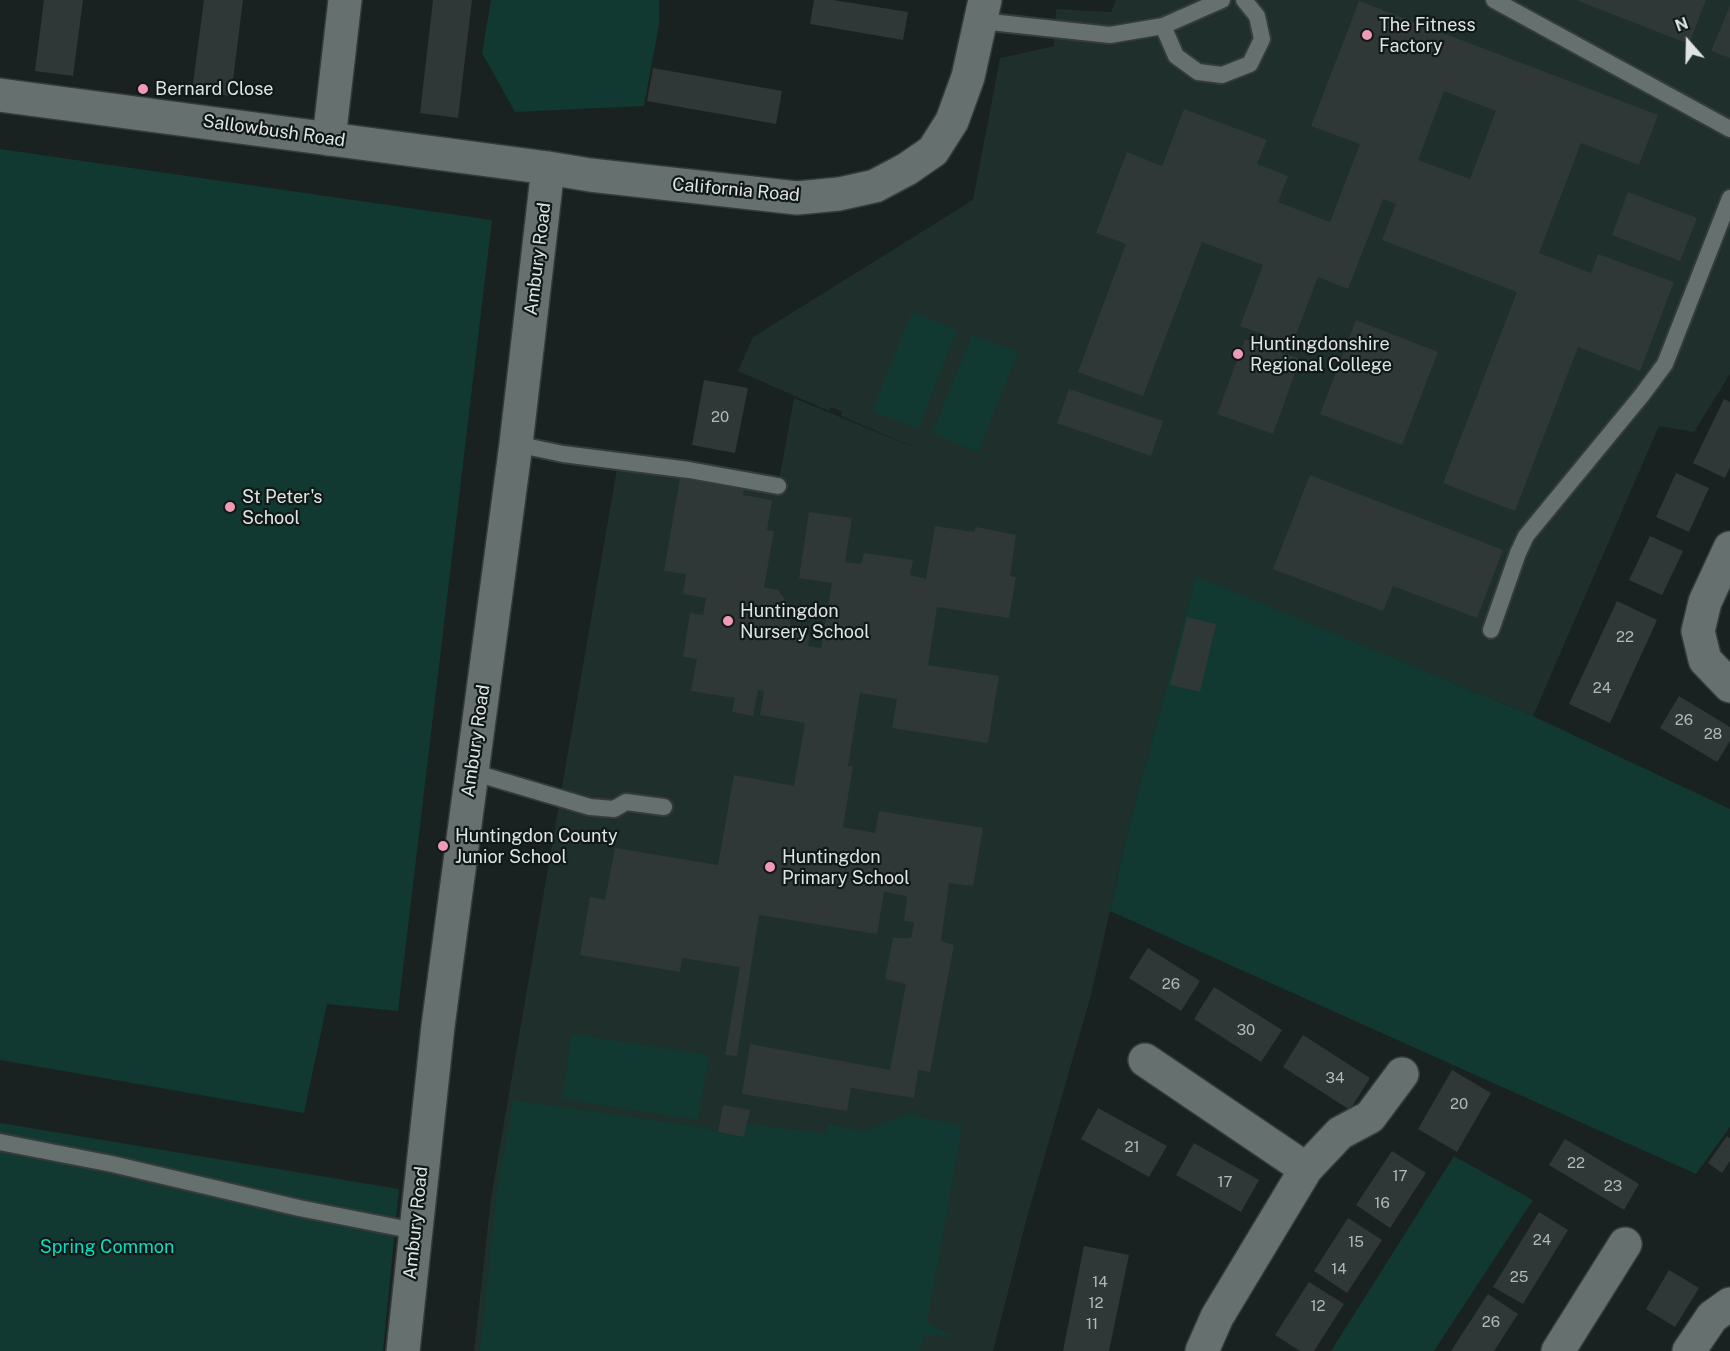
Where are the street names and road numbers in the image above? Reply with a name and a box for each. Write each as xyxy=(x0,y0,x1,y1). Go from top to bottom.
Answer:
street label: Sallowbush Road xyxy=(201,110,347,152)
street label: California Road xyxy=(671,174,801,206)
street label: Ambury Road xyxy=(520,201,556,317)
street label: Ambury Road xyxy=(457,683,495,799)
street label: Ambury Road xyxy=(399,1165,433,1281)

